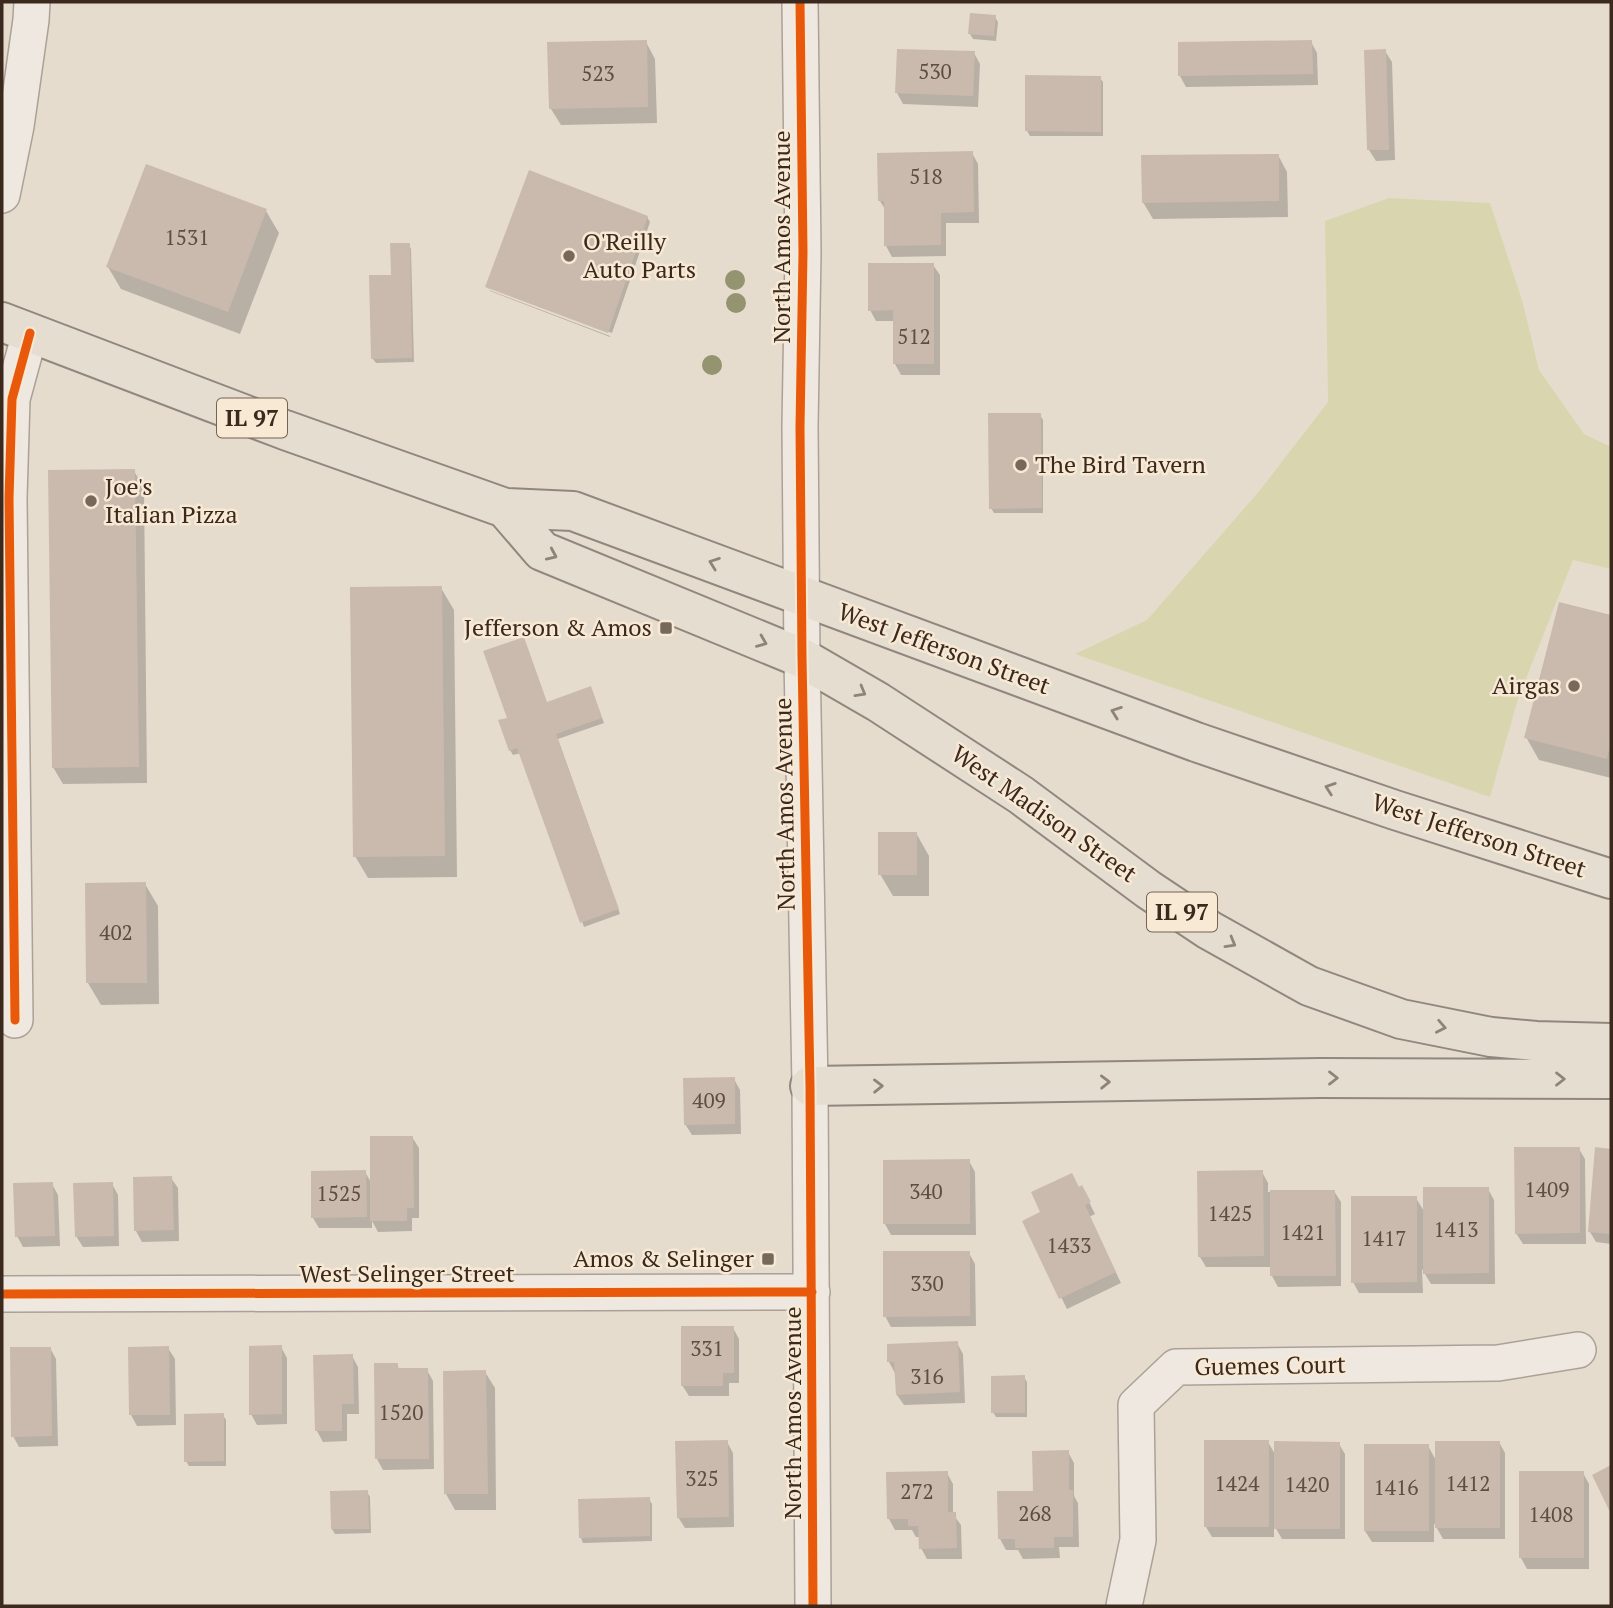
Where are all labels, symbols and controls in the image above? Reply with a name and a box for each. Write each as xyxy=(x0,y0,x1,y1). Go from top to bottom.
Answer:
house number: 530 xyxy=(918,57,952,85)
house number: 523 xyxy=(581,59,615,87)
street label: North Amos Avenue xyxy=(765,130,797,344)
house number: 518 xyxy=(909,162,943,190)
house number: 1531 xyxy=(165,223,209,251)
place label: O'Reilly Auto Parts xyxy=(583,225,696,285)
marker: O'Reilly Auto Parts xyxy=(561,248,577,264)
house number: 512 xyxy=(897,322,931,350)
road number: IL 97 xyxy=(217,398,287,438)
place label: The Bird Tavern xyxy=(1035,448,1206,480)
marker: The Bird Tavern xyxy=(1013,457,1029,473)
place label: Joe's Italian Pizza xyxy=(105,470,238,530)
marker: Joe's Italian Pizza xyxy=(83,493,99,509)
one-way arrow xyxy=(545,547,557,561)
one-way arrow xyxy=(709,557,721,571)
street label: West Jefferson Street xyxy=(834,595,1055,701)
place label: Jefferson & Amos xyxy=(464,611,652,643)
marker: Jefferson & Amos xyxy=(658,620,674,636)
one-way arrow xyxy=(755,634,768,648)
place label: Airgas xyxy=(1492,669,1560,701)
marker: Airgas xyxy=(1566,678,1582,694)
one-way arrow xyxy=(853,684,866,697)
street label: North Amos Avenue xyxy=(766,697,802,911)
one-way arrow xyxy=(1110,707,1122,721)
street label: West Madison Street xyxy=(946,737,1144,889)
one-way arrow xyxy=(1325,782,1337,796)
street label: West Jefferson Street xyxy=(1368,785,1591,885)
road number: IL 97 xyxy=(1147,892,1217,931)
house number: 402 xyxy=(99,918,133,946)
one-way arrow xyxy=(1224,935,1237,948)
one-way arrow xyxy=(1435,1019,1447,1034)
one-way arrow xyxy=(1328,1070,1339,1086)
one-way arrow xyxy=(1556,1071,1566,1087)
one-way arrow xyxy=(1101,1074,1111,1090)
one-way arrow xyxy=(873,1078,884,1093)
house number: 409 xyxy=(692,1086,726,1114)
house number: 1409 xyxy=(1525,1175,1569,1203)
house number: 340 xyxy=(909,1177,943,1205)
house number: 1525 xyxy=(317,1179,361,1207)
house number: 1425 xyxy=(1208,1199,1252,1227)
house number: 1413 xyxy=(1434,1215,1478,1243)
house number: 1421 xyxy=(1281,1218,1325,1246)
house number: 1417 xyxy=(1362,1224,1406,1252)
house number: 1433 xyxy=(1047,1231,1091,1259)
place label: Amos & Selinger xyxy=(573,1242,755,1274)
marker: Amos & Selinger xyxy=(760,1251,776,1267)
street label: West Selinger Street xyxy=(299,1257,515,1289)
house number: 330 xyxy=(910,1269,944,1297)
street label: North Amos Avenue xyxy=(776,1306,808,1520)
house number: 331 xyxy=(690,1334,724,1362)
street label: Guemes Court xyxy=(1194,1348,1346,1382)
house number: 316 xyxy=(910,1362,944,1390)
house number: 1520 xyxy=(379,1398,423,1426)
house number: 325 xyxy=(685,1464,719,1492)
house number: 1424 xyxy=(1215,1469,1260,1497)
house number: 1412 xyxy=(1446,1469,1490,1497)
house number: 1420 xyxy=(1285,1470,1329,1498)
house number: 1416 xyxy=(1374,1473,1418,1501)
house number: 272 xyxy=(900,1477,934,1505)
house number: 268 xyxy=(1018,1499,1052,1527)
house number: 1408 xyxy=(1529,1500,1573,1528)

